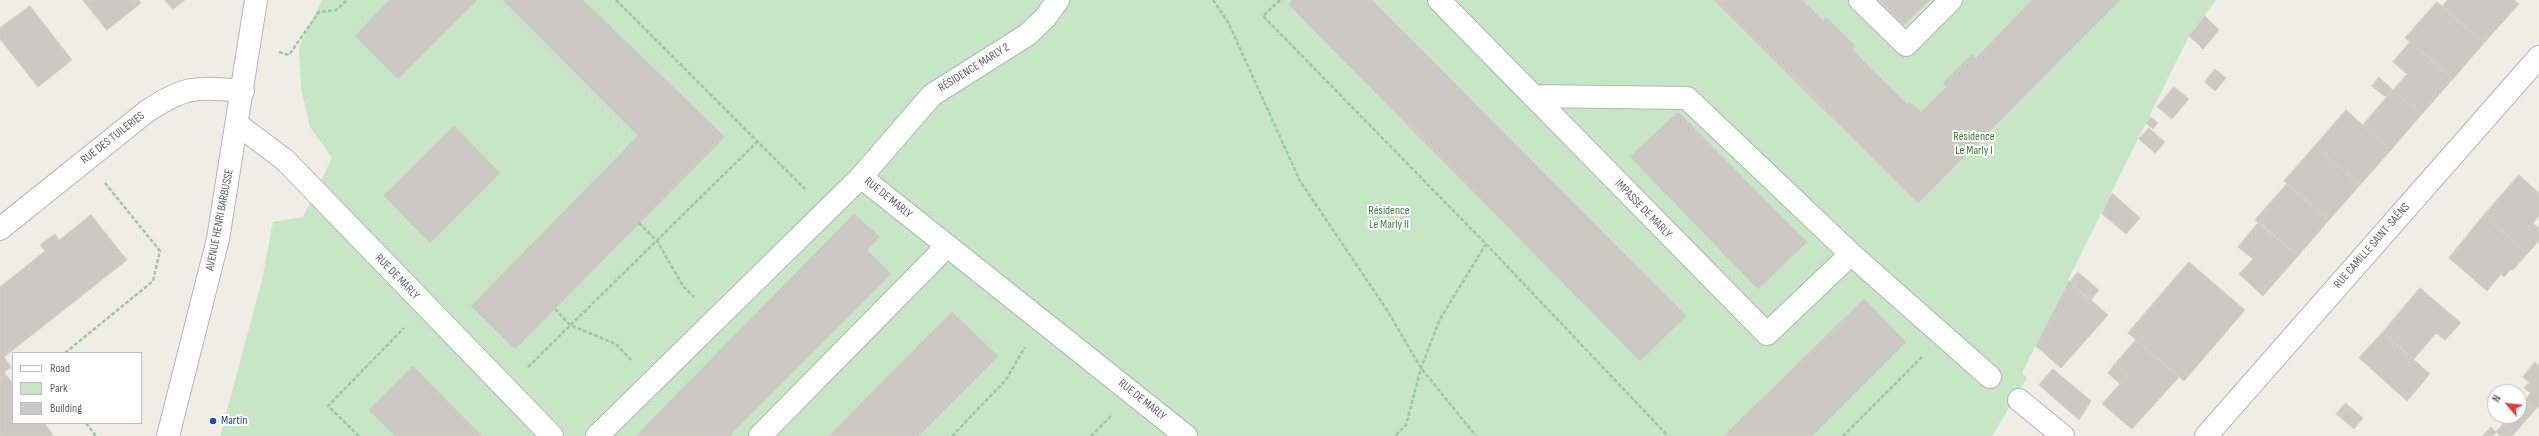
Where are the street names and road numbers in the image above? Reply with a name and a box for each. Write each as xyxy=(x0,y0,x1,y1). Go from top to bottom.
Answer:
street label: RÉSIDENCE MARLY 2 xyxy=(936,40,1012,96)
street label: RUE DES TUILERIES xyxy=(78,109,148,167)
street label: AVENUE HENRI BARBUSSE xyxy=(203,168,237,272)
street label: RUE DE MARLY xyxy=(861,174,915,222)
street label: IMPASSE DE MARLY xyxy=(1612,177,1674,241)
street label: RUE CAMILLE SAINT-SAËNS xyxy=(2331,200,2413,292)
street label: RUE DE MARLY xyxy=(372,251,422,303)
street label: RUE DE MARLY xyxy=(1115,376,1169,424)

